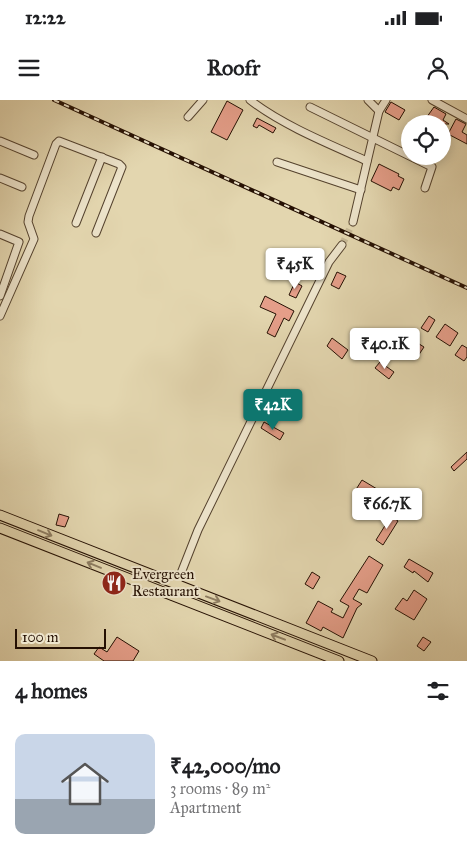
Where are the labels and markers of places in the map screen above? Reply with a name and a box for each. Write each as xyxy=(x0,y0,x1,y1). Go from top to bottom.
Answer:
pin: ₹45K xyxy=(265,248,325,290)
pin: ₹40.1K xyxy=(344,328,426,370)
pin: ₹42K xyxy=(243,388,303,431)
pin: ₹66.7K xyxy=(346,488,428,530)
place label: Evergreen Restaurant xyxy=(132,565,200,600)
restaurant icon: Evergreen Restaurant xyxy=(101,570,127,596)

